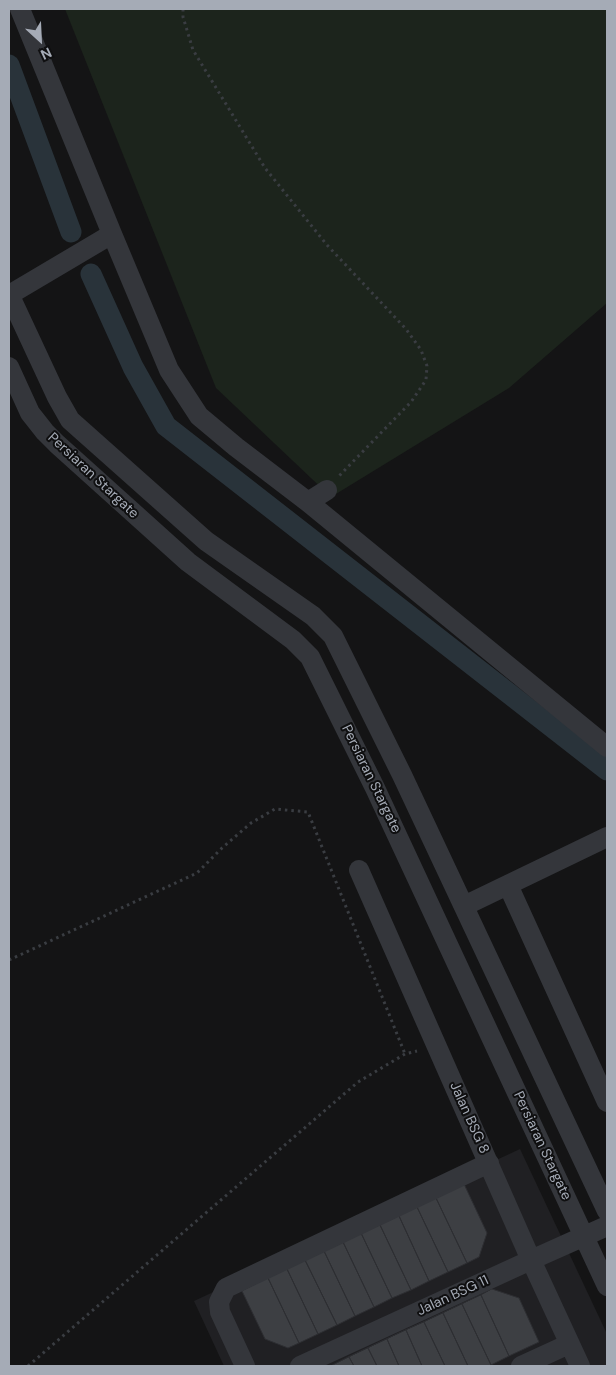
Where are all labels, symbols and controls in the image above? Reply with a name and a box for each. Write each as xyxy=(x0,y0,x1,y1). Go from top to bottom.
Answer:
north arrow xyxy=(15,15,65,65)
text: N xyxy=(38,43,55,64)
street label: Persiaran Stargate xyxy=(44,430,142,522)
street label: Persiaran Stargate xyxy=(338,722,404,836)
street label: Jalan BSG 8 xyxy=(446,1080,492,1156)
street label: Persiaran Stargate xyxy=(509,1089,575,1203)
street label: Jalan BSG 11 xyxy=(415,1272,491,1320)

